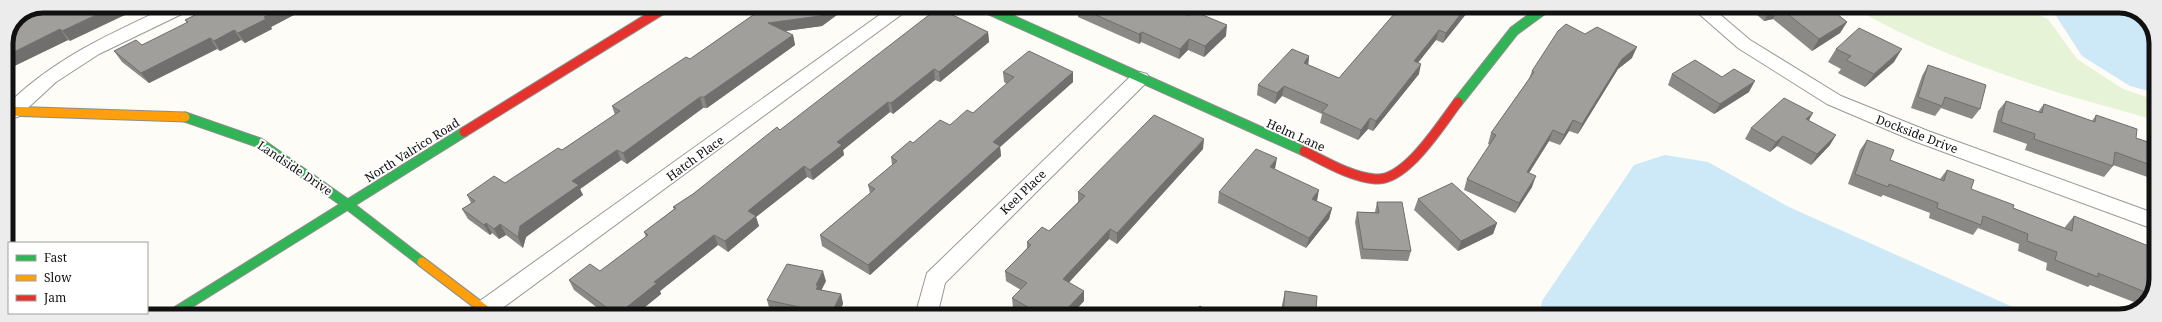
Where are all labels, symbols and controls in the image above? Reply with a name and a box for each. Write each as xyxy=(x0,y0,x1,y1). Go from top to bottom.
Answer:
street label: Dockside Drive xyxy=(1874,111,1960,157)
street label: North Valrico Road xyxy=(361,114,463,186)
street label: Helm Lane xyxy=(1264,115,1328,155)
street label: Hatch Place xyxy=(663,131,727,185)
street label: Landside Drive xyxy=(254,137,336,199)
street label: Keel Place xyxy=(996,166,1050,218)
legend xyxy=(8,242,148,314)
text: Fast xyxy=(44,249,67,266)
text: Slow xyxy=(44,269,72,286)
text: Jam xyxy=(43,289,66,306)

